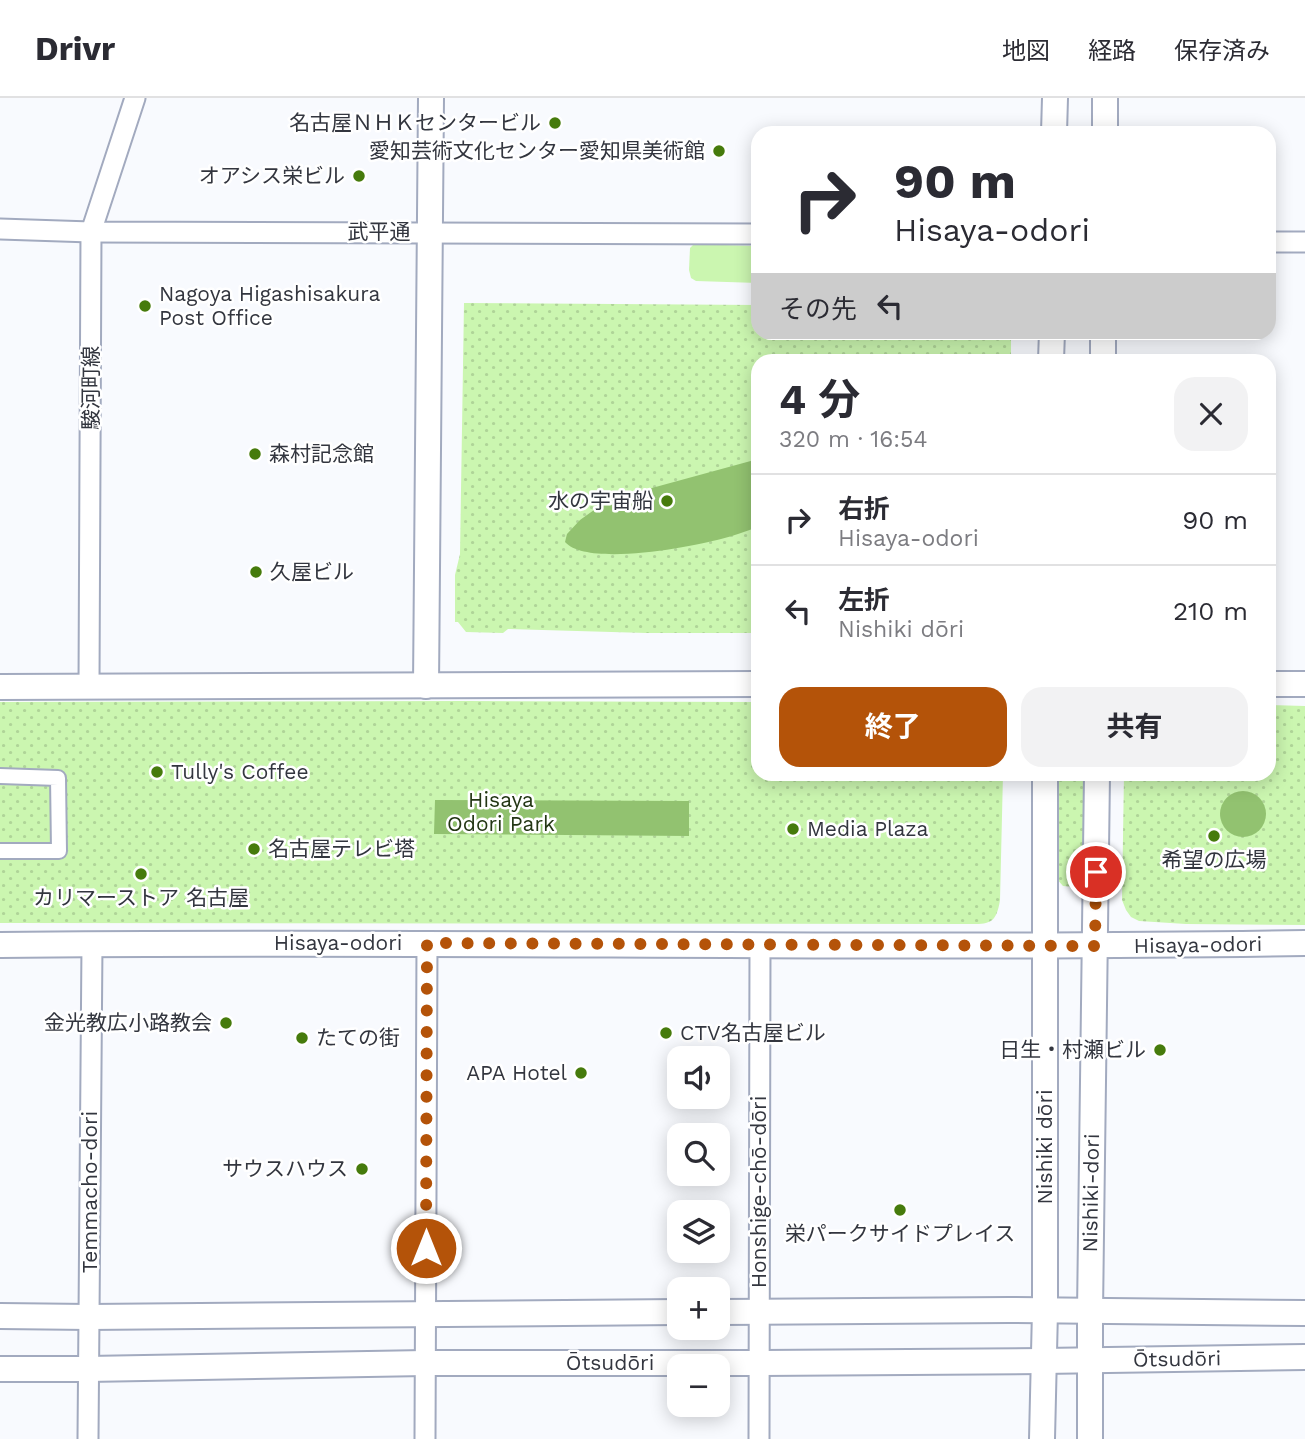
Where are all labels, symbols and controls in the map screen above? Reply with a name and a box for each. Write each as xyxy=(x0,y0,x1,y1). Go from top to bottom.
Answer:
text: Drivr xyxy=(35,29,115,68)
text: 地図 xyxy=(1002,37,1050,65)
text: 経路 xyxy=(1088,37,1136,65)
text: 保存済み xyxy=(1174,37,1270,65)
place label: 名古屋ＮＨＫセンタービル xyxy=(289,110,541,135)
marker: 名古屋ＮＨＫセンタービル xyxy=(547,115,563,131)
place label: 愛知芸術文化センター愛知県美術館 xyxy=(369,138,705,163)
marker: 愛知芸術文化センター愛知県美術館 xyxy=(711,143,727,159)
text: 90 m xyxy=(894,152,1016,210)
icon: right xyxy=(779,154,870,245)
place label: オアシス栄ビル xyxy=(199,163,345,188)
marker: オアシス栄ビル xyxy=(351,168,367,184)
text: Hisaya-odori xyxy=(894,211,1090,249)
street label: 武平通 xyxy=(348,219,411,244)
place label: Nagoya Higashisakura Post Office xyxy=(159,281,381,330)
icon: left xyxy=(871,287,909,325)
text: その先 xyxy=(779,294,857,324)
marker: Nagoya Higashisakura Post Office xyxy=(137,298,153,314)
street label: 駿河町線 xyxy=(78,346,103,430)
text: 4 分 xyxy=(779,375,860,424)
button: close xyxy=(1174,377,1248,451)
text: 320 m · 16:54 xyxy=(779,426,928,453)
place label: 森村記念館 xyxy=(269,441,374,466)
marker: 森村記念館 xyxy=(247,446,263,462)
place label: 水の宇宙船 xyxy=(548,488,653,513)
marker: 水の宇宙船 xyxy=(659,493,675,509)
text: 右折 xyxy=(838,494,890,524)
icon: right xyxy=(779,501,817,539)
text: 90 m xyxy=(1182,505,1248,535)
text: Hisaya-odori xyxy=(838,525,979,552)
place label: 久屋ビル xyxy=(270,559,354,584)
marker: 久屋ビル xyxy=(248,564,264,580)
text: 左折 xyxy=(838,585,890,615)
icon: left xyxy=(779,592,817,630)
text: 210 m xyxy=(1173,596,1248,626)
text: Nishiki dōri xyxy=(838,616,964,643)
button: 終了 xyxy=(779,687,1007,767)
button: 共有 xyxy=(1021,687,1248,767)
place label: Tully's Coffee xyxy=(171,759,309,784)
marker: Tully's Coffee xyxy=(149,764,165,780)
park label: Hisaya Odori Park xyxy=(447,787,555,836)
place label: Media Plaza xyxy=(807,816,929,841)
marker: Media Plaza xyxy=(785,821,801,837)
marker: 希望の広場 xyxy=(1206,828,1222,844)
place label: 名古屋テレビ塔 xyxy=(268,836,415,861)
marker: 名古屋テレビ塔 xyxy=(246,841,262,857)
pin xyxy=(1066,842,1126,902)
place label: 希望の広場 xyxy=(1162,847,1267,872)
icon: arrive xyxy=(1077,853,1115,891)
marker: カリマーストア 名古屋 xyxy=(133,866,149,882)
place label: カリマーストア 名古屋 xyxy=(33,885,249,910)
street label: Hisaya-odori xyxy=(274,930,402,955)
street label: Hisaya-odori xyxy=(1133,931,1263,958)
place label: 金光教広小路教会 xyxy=(44,1010,212,1035)
marker: 金光教広小路教会 xyxy=(218,1015,234,1031)
place label: CTV名古屋ビル xyxy=(680,1020,826,1045)
place label: たての街 xyxy=(316,1025,400,1050)
marker: CTV名古屋ビル xyxy=(658,1025,674,1041)
marker: たての街 xyxy=(294,1030,310,1046)
place label: 日生・村瀬ビル xyxy=(999,1037,1146,1062)
marker: 日生・村瀬ビル xyxy=(1152,1042,1168,1058)
map controls xyxy=(667,1046,730,1417)
button: sound xyxy=(667,1046,730,1109)
place label: APA Hotel xyxy=(466,1060,568,1085)
marker: APA Hotel xyxy=(573,1065,589,1081)
street label: Nishiki dōri xyxy=(1032,1089,1057,1205)
street label: Honshige-chō-dōri xyxy=(746,1096,771,1288)
street label: Temmacho-dori xyxy=(77,1111,102,1273)
button: search xyxy=(667,1123,730,1186)
street label: Nishiki-dori xyxy=(1077,1133,1104,1253)
place label: サウスハウス xyxy=(222,1156,348,1181)
marker: サウスハウス xyxy=(354,1161,370,1177)
button: layers xyxy=(667,1200,730,1263)
marker: 栄パークサイドプレイス xyxy=(892,1202,908,1218)
position arrow xyxy=(389,1211,463,1285)
place label: 栄パークサイドプレイス xyxy=(785,1221,1015,1246)
button: + xyxy=(667,1277,730,1340)
street label: Ōtsudōri xyxy=(1133,1345,1221,1372)
street label: Ōtsudōri xyxy=(566,1350,654,1375)
button: − xyxy=(667,1354,730,1417)

